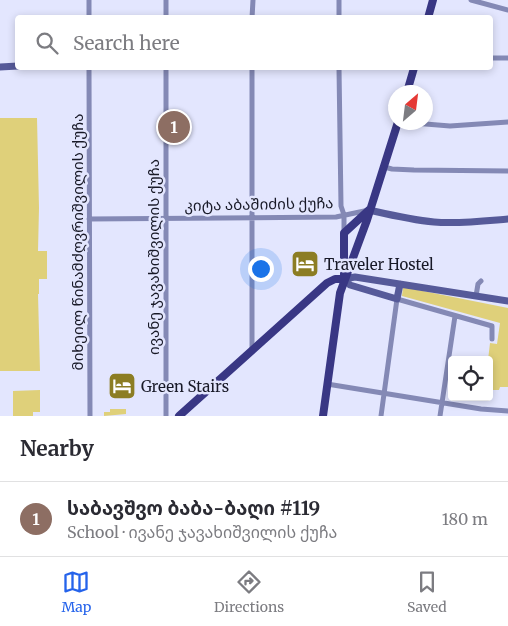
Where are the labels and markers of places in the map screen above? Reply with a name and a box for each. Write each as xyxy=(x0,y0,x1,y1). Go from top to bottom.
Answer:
pin: 1 xyxy=(158,108,190,146)
hotel icon: Traveler Hostel xyxy=(290,249,320,279)
place label: Traveler Hostel xyxy=(324,255,434,274)
hotel icon: Green Stairs xyxy=(107,371,137,401)
place label: Green Stairs xyxy=(141,377,229,396)

